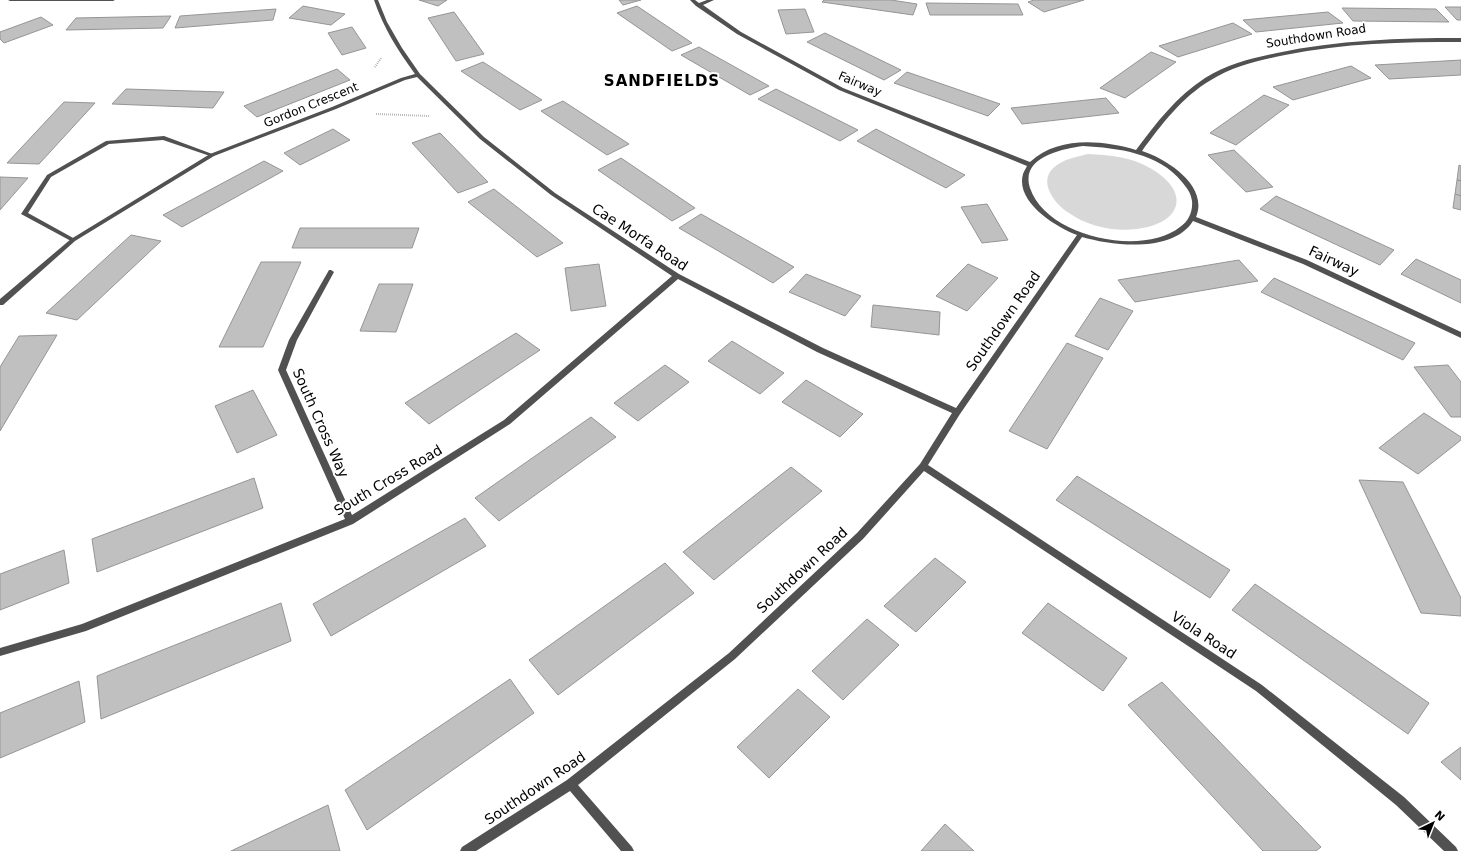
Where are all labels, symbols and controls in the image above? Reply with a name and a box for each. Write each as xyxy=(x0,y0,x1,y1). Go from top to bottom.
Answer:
street label: Southdown Road xyxy=(1265,21,1367,51)
street label: Fairway xyxy=(836,69,884,99)
district label: SANDFIELDS xyxy=(604,72,720,90)
street label: Gordon Crescent xyxy=(262,80,361,130)
street label: Cae Morfa Road xyxy=(589,200,691,274)
street label: Fairway xyxy=(1306,242,1362,280)
street label: Southdown Road xyxy=(963,268,1043,374)
street label: South Cross Way xyxy=(290,366,352,480)
street label: South Cross Road xyxy=(331,441,445,519)
street label: Southdown Road xyxy=(753,524,851,616)
street label: Viola Road xyxy=(1169,608,1239,662)
street label: Southdown Road xyxy=(482,748,588,828)
north arrow xyxy=(1413,803,1453,843)
text: N xyxy=(1432,808,1447,824)

